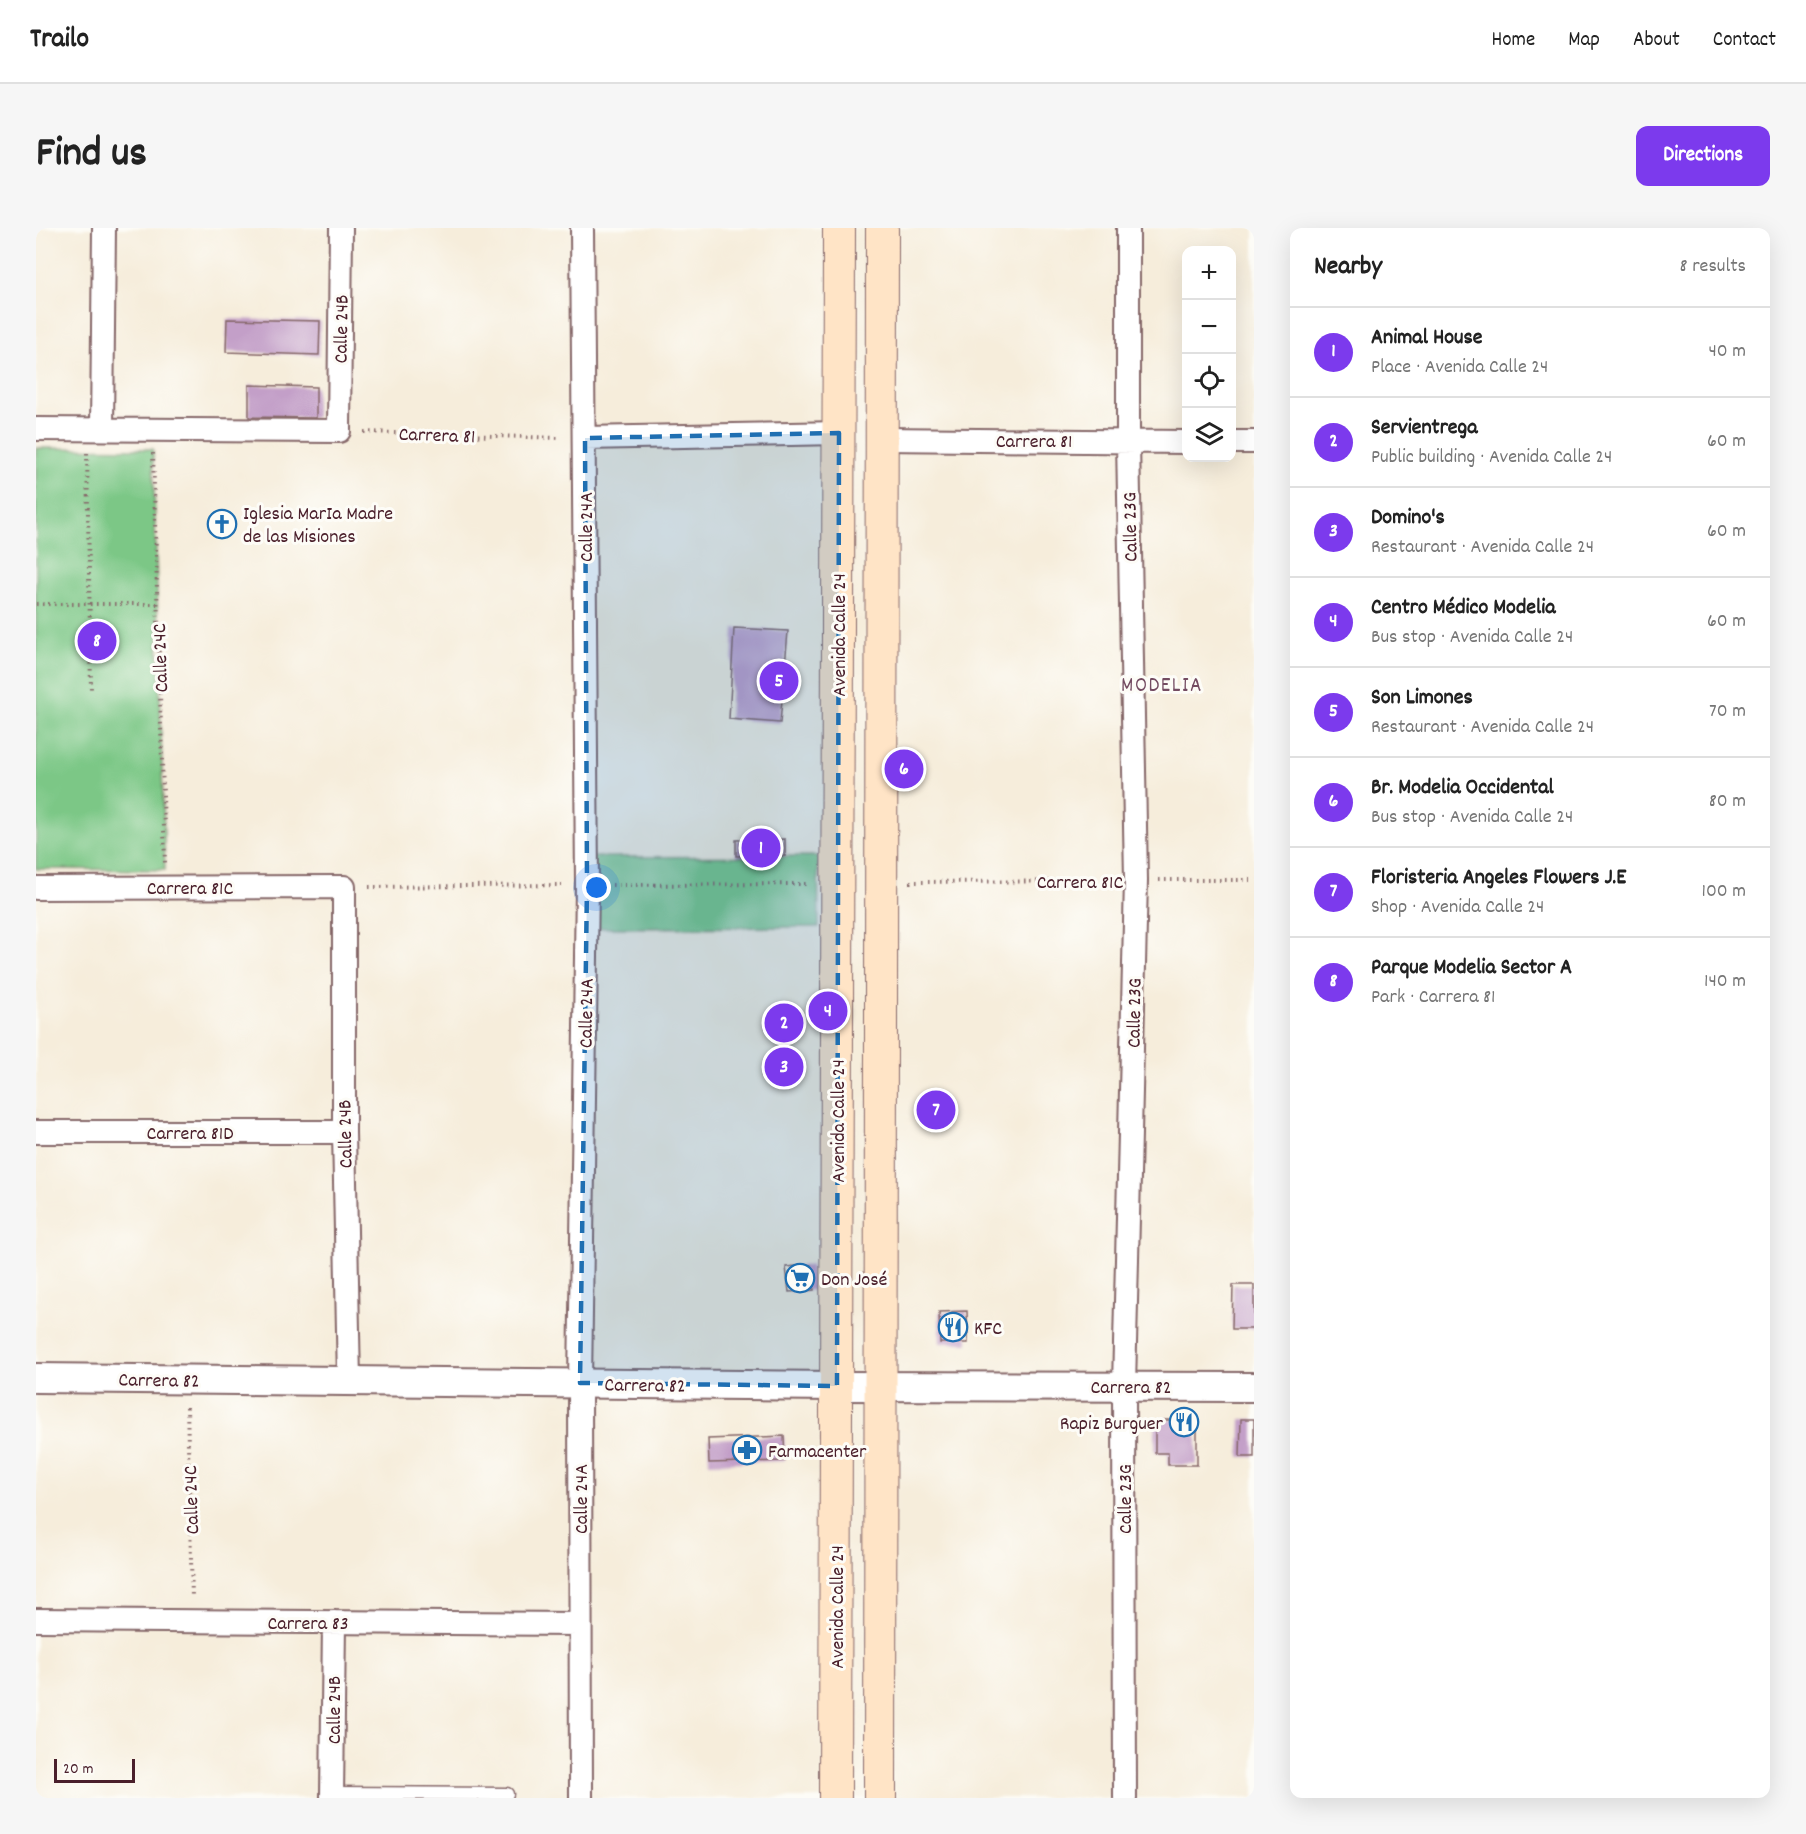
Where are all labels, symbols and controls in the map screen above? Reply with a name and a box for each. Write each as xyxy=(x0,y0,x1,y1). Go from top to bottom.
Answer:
text: Trailo xyxy=(30,21,89,61)
text: Home xyxy=(1491,26,1535,56)
text: Map xyxy=(1568,26,1600,56)
text: About xyxy=(1633,26,1680,56)
text: Contact xyxy=(1713,26,1776,56)
text: Find us xyxy=(36,126,147,186)
button: Directions xyxy=(1636,126,1770,186)
map controls xyxy=(1182,246,1236,462)
button: + xyxy=(1182,246,1236,300)
text: Nearby xyxy=(1314,249,1382,286)
text: 8 results xyxy=(1680,253,1746,281)
street label: Calle 24B xyxy=(328,294,358,364)
button: − xyxy=(1182,300,1236,354)
text: Animal House xyxy=(1371,323,1482,354)
text: 1 xyxy=(1331,338,1336,366)
text: 40 m xyxy=(1708,338,1746,366)
button: locate xyxy=(1182,354,1236,408)
text: Place · Avenida Calle 24 xyxy=(1371,354,1548,382)
button: layers xyxy=(1182,408,1236,462)
text: Servientrega xyxy=(1371,413,1478,444)
street label: Carrera 81 xyxy=(398,422,476,452)
text: 2 xyxy=(1329,428,1338,456)
text: 60 m xyxy=(1707,428,1746,456)
street label: Carrera 81 xyxy=(996,429,1072,457)
text: Public building · Avenida Calle 24 xyxy=(1371,444,1612,472)
street label: Calle 24A xyxy=(574,492,602,562)
street label: Calle 23G xyxy=(1117,492,1147,562)
place label: Iglesia MarIa Madre de las Misiones xyxy=(243,501,393,552)
text: Domino's xyxy=(1371,503,1445,534)
church icon: Iglesia MarIa Madre de las Misiones xyxy=(206,508,238,540)
text: 3 xyxy=(1329,518,1338,546)
text: 60 m xyxy=(1707,518,1746,546)
text: Restaurant · Avenida Calle 24 xyxy=(1371,534,1594,562)
street label: Avenida Calle 24 xyxy=(827,573,855,697)
text: Centro Médico Modelia xyxy=(1371,593,1555,624)
text: 4 xyxy=(1329,608,1338,636)
text: 60 m xyxy=(1707,608,1746,636)
pin: 8 xyxy=(78,618,116,664)
street label: Calle 24C xyxy=(147,623,177,693)
text: Bus stop · Avenida Calle 24 xyxy=(1371,624,1573,652)
pin: 5 xyxy=(760,658,798,704)
district label: MODELIA xyxy=(1121,672,1203,702)
text: Son Limones xyxy=(1371,683,1473,714)
text: 5 xyxy=(1329,698,1338,726)
text: 70 m xyxy=(1709,698,1746,726)
text: Restaurant · Avenida Calle 24 xyxy=(1371,714,1594,742)
pin: 6 xyxy=(884,746,924,792)
text: Br. Modelia Occidental xyxy=(1371,773,1554,804)
text: 6 xyxy=(1329,788,1338,816)
text: 80 m xyxy=(1709,788,1746,816)
text: Bus stop · Avenida Calle 24 xyxy=(1371,804,1573,832)
pin: 1 xyxy=(742,826,780,870)
text: Floristeria Angeles Flowers J.E xyxy=(1371,863,1626,894)
street label: Carrera 81C xyxy=(1037,870,1123,898)
your location xyxy=(582,873,611,902)
street label: Carrera 81C xyxy=(147,876,233,904)
text: 7 xyxy=(1330,878,1337,906)
text: 100 m xyxy=(1702,878,1746,906)
text: Shop · Avenida Calle 24 xyxy=(1371,894,1544,922)
text: Parque Modelia Sector A xyxy=(1371,953,1572,984)
text: 8 xyxy=(1329,968,1338,996)
text: 140 m xyxy=(1704,968,1746,996)
street label: Calle 24A xyxy=(573,978,603,1048)
street label: Calle 23G xyxy=(1121,978,1151,1048)
text: Park · Carrera 81 xyxy=(1371,984,1496,1012)
pin: 4 xyxy=(808,988,848,1034)
pin: 2 xyxy=(764,1000,804,1046)
pin: 3 xyxy=(764,1044,804,1090)
street label: Avenida Calle 24 xyxy=(826,1059,854,1183)
pin: 7 xyxy=(916,1088,956,1132)
street label: Calle 24B xyxy=(332,1099,362,1169)
street label: Carrera 81D xyxy=(147,1121,234,1149)
supermarket icon: Don José xyxy=(784,1262,816,1294)
place label: Don José xyxy=(821,1267,887,1295)
restaurant icon: KFC xyxy=(937,1311,969,1343)
place label: KFC xyxy=(974,1316,1002,1344)
street label: Carrera 82 xyxy=(118,1367,200,1397)
street label: Carrera 82 xyxy=(604,1372,686,1402)
street label: Carrera 82 xyxy=(1090,1375,1172,1403)
restaurant icon: Rapiz Burguer xyxy=(1168,1406,1200,1438)
place label: Rapiz Burguer xyxy=(1060,1411,1164,1439)
pharmacy icon: Farmacenter xyxy=(731,1434,763,1466)
place label: Farmacenter xyxy=(768,1439,867,1467)
street label: Calle 24A xyxy=(569,1464,597,1534)
street label: Calle 23G xyxy=(1113,1464,1141,1534)
street label: Calle 24C xyxy=(178,1465,208,1535)
street label: Avenida Calle 24 xyxy=(825,1545,853,1669)
street label: Carrera 83 xyxy=(267,1611,349,1639)
street label: Calle 24B xyxy=(322,1676,350,1744)
scale bar xyxy=(54,1756,135,1784)
text: 20 m xyxy=(63,1758,93,1781)

